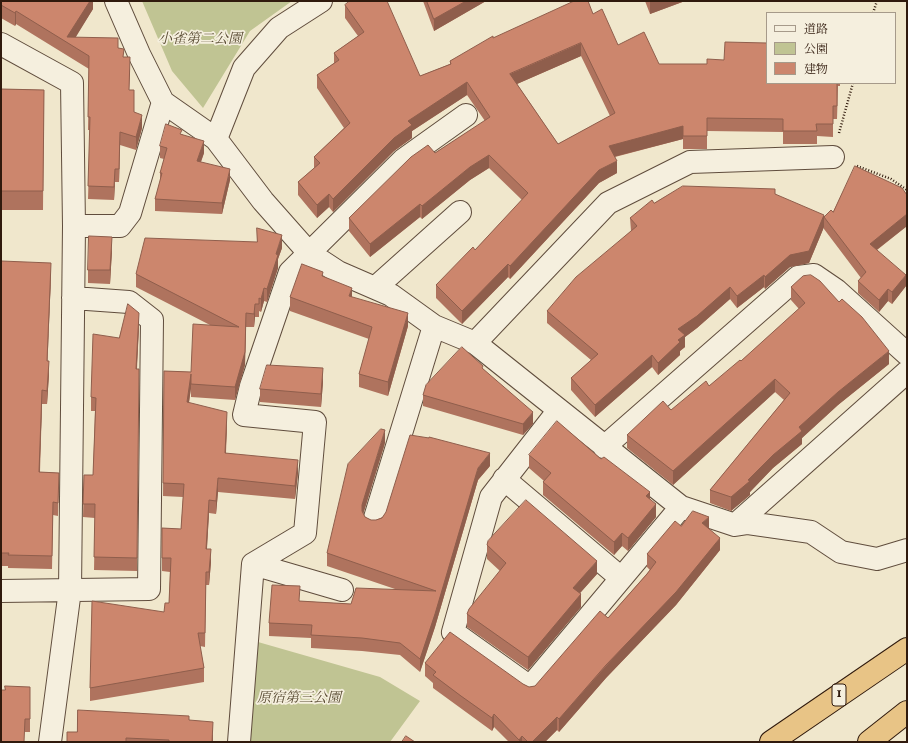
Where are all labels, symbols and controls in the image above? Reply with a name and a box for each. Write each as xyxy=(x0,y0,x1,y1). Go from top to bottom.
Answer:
legend xyxy=(766,12,896,84)
text: 道路 xyxy=(804,22,828,38)
park label: 小雀第二公園 xyxy=(158,32,242,48)
text: 公園 xyxy=(804,42,828,58)
text: 建物 xyxy=(804,62,828,78)
road number: 1 xyxy=(832,684,846,706)
park label: 原宿第三公園 xyxy=(257,691,341,707)

